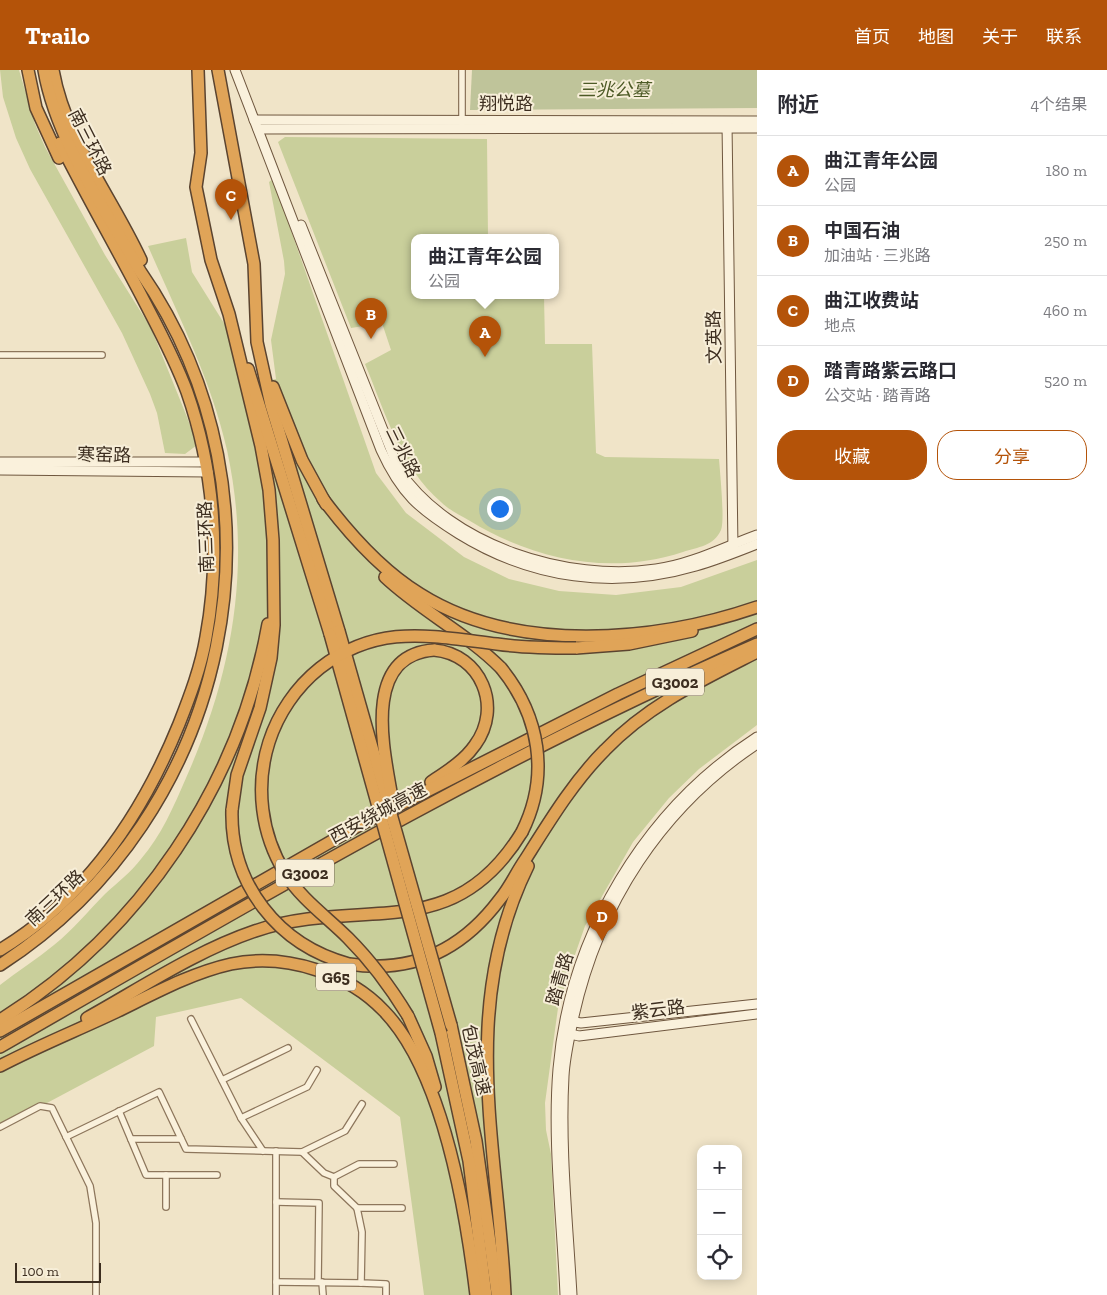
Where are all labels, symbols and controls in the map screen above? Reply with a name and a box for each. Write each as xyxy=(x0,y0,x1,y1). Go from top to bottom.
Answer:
text: Trailo xyxy=(25,21,90,50)
text: 首页 xyxy=(854,26,890,48)
text: 地图 xyxy=(918,26,954,48)
text: 关于 xyxy=(982,26,1018,48)
text: 联系 xyxy=(1046,26,1082,48)
park label: 三兆公墓 xyxy=(578,79,653,101)
text: 附近 xyxy=(777,92,819,117)
street label: 翔悦路 xyxy=(479,93,533,115)
text: 4个结果 xyxy=(1030,95,1087,114)
street label: 南三环路 xyxy=(64,105,116,179)
text: 曲江青年公园 xyxy=(824,149,938,172)
text: A xyxy=(788,161,799,180)
text: 180 m xyxy=(1046,161,1087,180)
text: 公园 xyxy=(824,176,856,195)
pin: C xyxy=(215,179,247,220)
text: 中国石油 xyxy=(824,219,900,242)
text: B xyxy=(788,231,798,250)
text: 250 m xyxy=(1044,231,1087,250)
popup xyxy=(411,234,559,299)
text: 曲江青年公园 xyxy=(428,245,542,268)
text: 加油站 · 三兆路 xyxy=(824,246,931,265)
text: 公园 xyxy=(428,272,460,291)
text: 曲江收费站 xyxy=(824,289,919,312)
pin: B xyxy=(355,298,387,339)
text: C xyxy=(788,301,798,320)
text: 460 m xyxy=(1043,301,1087,320)
street label: 文英路 xyxy=(703,310,725,364)
pin: A xyxy=(469,316,501,357)
text: 地点 xyxy=(824,316,856,335)
text: 踏青路紫云路口 xyxy=(824,359,957,382)
text: D xyxy=(787,371,799,390)
text: 520 m xyxy=(1044,371,1087,390)
text: 公交站 · 踏青路 xyxy=(824,386,931,405)
street label: 三兆路 xyxy=(381,423,425,481)
button: 收藏 xyxy=(777,430,927,480)
button: 分享 xyxy=(937,430,1087,480)
street label: 寒窑路 xyxy=(77,444,131,466)
your location xyxy=(487,496,513,522)
street label: 南三环路 xyxy=(194,501,218,573)
road number: G3002 xyxy=(646,668,704,696)
street label: 西安绕城高速 xyxy=(325,778,431,848)
road number: G3002 xyxy=(276,860,334,886)
street label: 南三环路 xyxy=(21,865,89,931)
pin: D xyxy=(586,900,618,941)
street label: 踏青路 xyxy=(542,950,578,1008)
road number: G65 xyxy=(316,964,356,990)
street label: 紫云路 xyxy=(630,996,686,1024)
street label: 包茂高速 xyxy=(457,1022,495,1098)
map controls xyxy=(697,1145,742,1280)
button: + xyxy=(697,1145,742,1190)
button: − xyxy=(697,1190,742,1235)
button: locate xyxy=(697,1235,742,1280)
scale bar xyxy=(15,1260,101,1283)
text: 100 m xyxy=(22,1263,59,1280)

